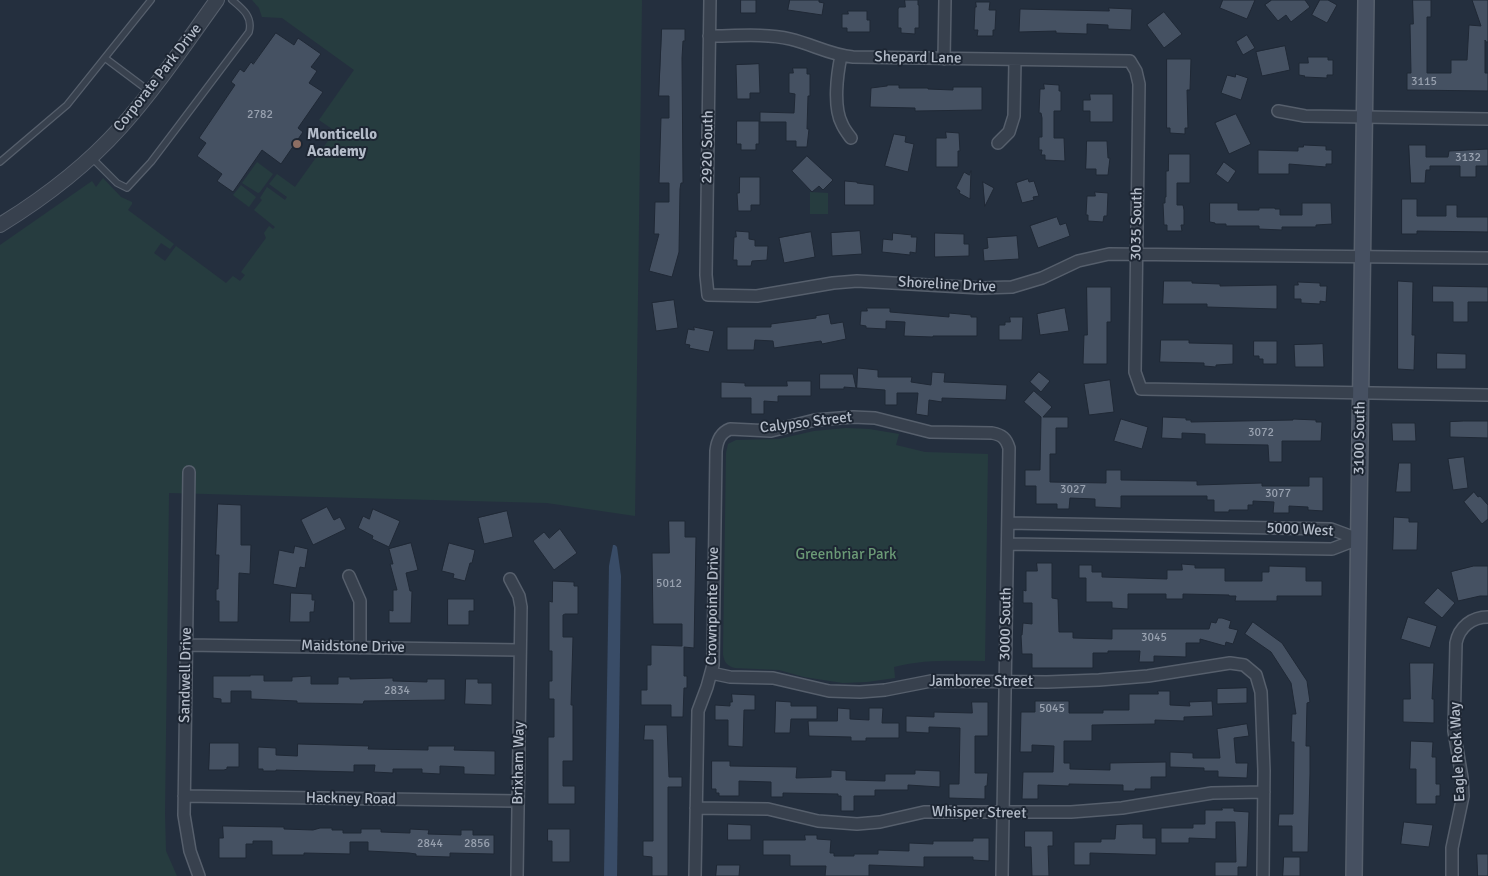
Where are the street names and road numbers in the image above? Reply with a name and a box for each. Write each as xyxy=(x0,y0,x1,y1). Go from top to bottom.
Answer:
street label: Corporate Park Drive xyxy=(110,20,206,136)
street label: Shepard Lane xyxy=(874,48,962,68)
street label: 2920 South xyxy=(698,110,718,184)
street label: 3035 South xyxy=(1127,187,1147,261)
street label: Shoreline Drive xyxy=(898,273,996,297)
street label: 3100 South xyxy=(1350,401,1370,475)
street label: Calypso Street xyxy=(759,408,853,438)
street label: 5000 West xyxy=(1266,519,1334,541)
street label: Crownpointe Drive xyxy=(703,547,723,665)
street label: 3000 South xyxy=(996,587,1016,661)
street label: Sandwell Drive xyxy=(176,627,196,723)
street label: Maidstone Drive xyxy=(301,637,405,657)
street label: Jamboree Street xyxy=(929,673,1033,691)
street label: Eagle Rock Way xyxy=(1446,702,1470,802)
street label: Brixham Way xyxy=(509,721,529,805)
street label: Hackney Road xyxy=(306,789,396,809)
street label: Whisper Street xyxy=(931,803,1027,823)

